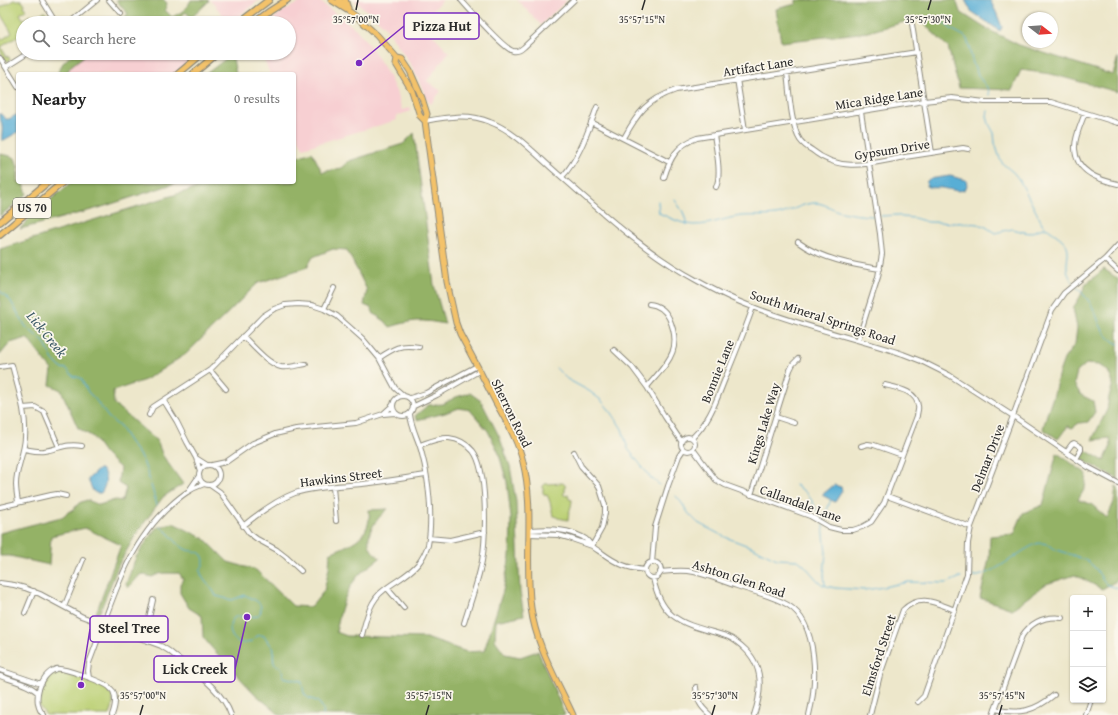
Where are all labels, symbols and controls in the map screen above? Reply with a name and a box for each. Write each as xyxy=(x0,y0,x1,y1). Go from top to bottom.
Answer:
text: 35°57'00"N xyxy=(333,12,379,27)
text: 35°57'15"N xyxy=(619,12,665,27)
text: 35°57'30"N xyxy=(905,12,951,27)
north arrow xyxy=(1022,12,1058,48)
callout: Pizza Hut xyxy=(404,13,479,39)
search box xyxy=(16,16,296,60)
text: Pizza Hut xyxy=(412,16,472,36)
icon: search xyxy=(30,27,52,49)
text: Search here xyxy=(62,28,136,49)
street label: Artifact Lane xyxy=(722,52,795,81)
street label: Mica Ridge Lane xyxy=(834,82,924,115)
text: Nearby xyxy=(32,86,86,111)
text: 0 results xyxy=(234,89,280,108)
street label: Gypsum Drive xyxy=(853,134,931,165)
road number: US 70 xyxy=(13,198,51,218)
street label: South Mineral Springs Road xyxy=(748,285,898,350)
water label: Lick Creek xyxy=(22,306,72,362)
street label: Bonnie Lane xyxy=(696,337,739,406)
street label: Sherron Road xyxy=(487,376,536,451)
street label: Kings Lake Way xyxy=(742,380,785,466)
street label: Delmar Drive xyxy=(966,421,1009,495)
street label: Hawkins Street xyxy=(299,463,383,492)
street label: Callandale Lane xyxy=(757,480,844,527)
street label: Ashton Glen Road xyxy=(690,555,788,602)
map controls xyxy=(1070,595,1106,703)
button: + xyxy=(1070,595,1106,631)
street label: Elmsford Street xyxy=(856,612,901,698)
callout: Steel Tree xyxy=(90,616,168,642)
text: Steel Tree xyxy=(98,618,160,638)
button: − xyxy=(1070,631,1106,667)
callout: Lick Creek xyxy=(154,656,235,682)
text: Lick Creek xyxy=(163,659,228,679)
button: layers xyxy=(1070,667,1106,703)
text: 35°57'00"N xyxy=(120,688,166,703)
text: 35°57'15"N xyxy=(406,688,452,703)
text: 35°57'30"N xyxy=(692,688,738,703)
text: 35°57'45"N xyxy=(979,688,1025,703)

